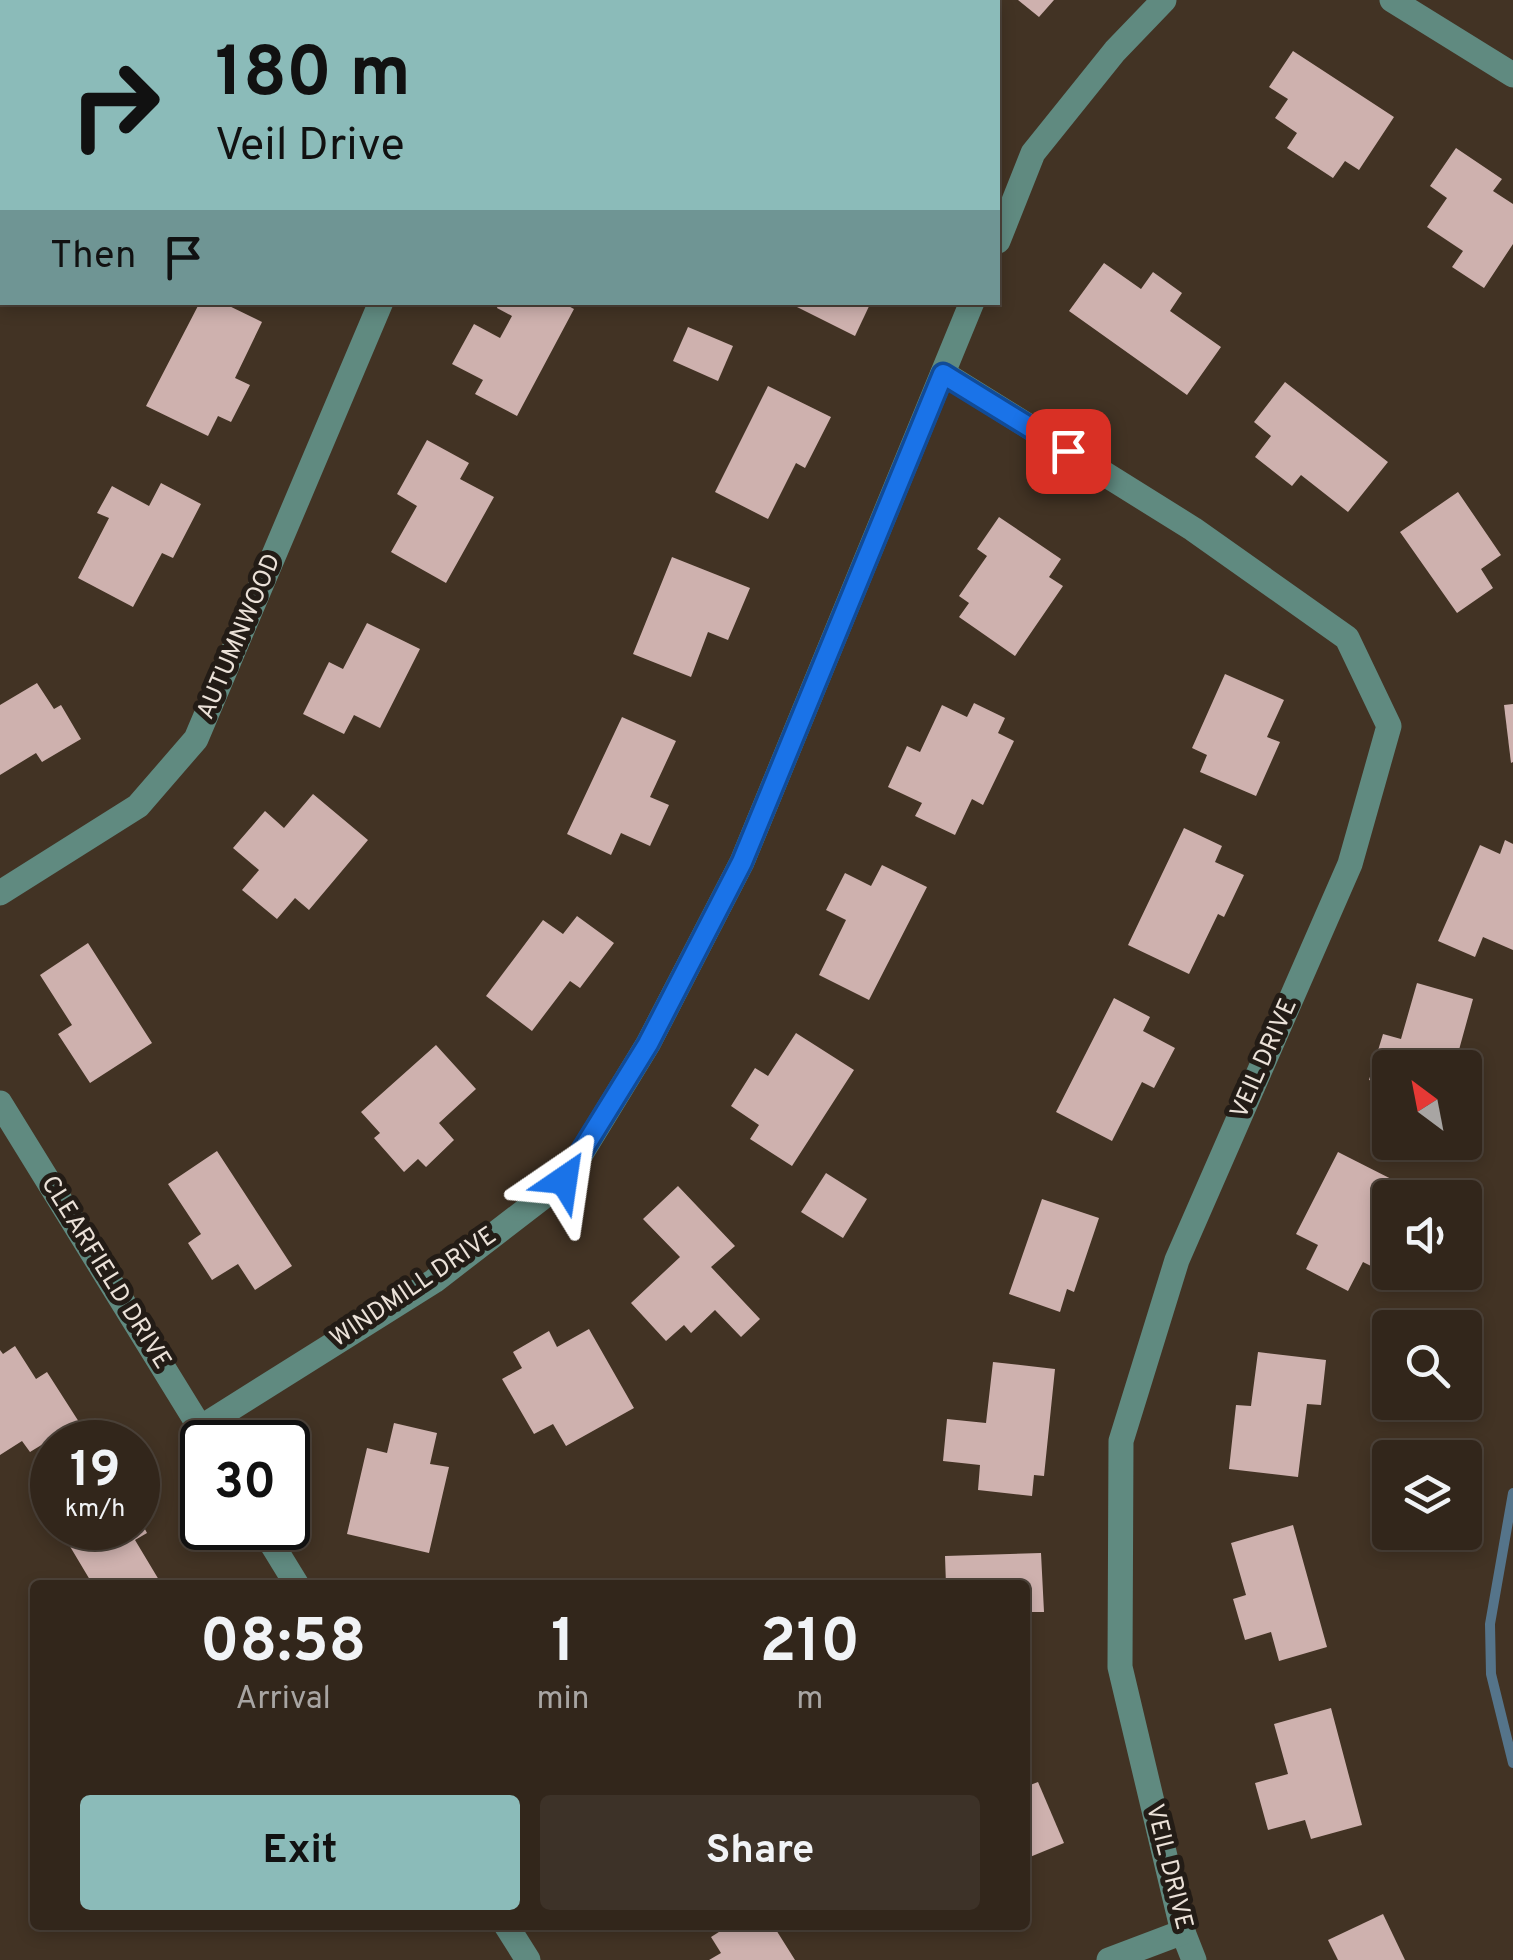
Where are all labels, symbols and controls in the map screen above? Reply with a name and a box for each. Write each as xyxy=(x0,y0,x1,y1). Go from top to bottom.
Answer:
text: 180 m xyxy=(215,32,411,121)
icon: right xyxy=(50,40,180,170)
text: Veil Drive xyxy=(215,119,405,176)
icon: arrive xyxy=(156,230,211,285)
text: Then xyxy=(50,233,136,282)
pin xyxy=(1026,409,1111,494)
icon: arrive xyxy=(1041,424,1096,479)
street label: AUTUMNWOOD xyxy=(191,549,289,725)
street label: VEIL DRIVE xyxy=(1224,994,1306,1124)
north arrow xyxy=(1372,1050,1482,1160)
map controls xyxy=(1372,1050,1482,1550)
position arrow xyxy=(512,1128,616,1232)
street label: CLEARFIELD DRIVE xyxy=(33,1170,177,1376)
button: sound xyxy=(1372,1180,1482,1290)
street label: WINDMILL DRIVE xyxy=(325,1221,503,1355)
button: search xyxy=(1372,1310,1482,1420)
speed limit sign: 30 xyxy=(180,1420,310,1550)
button: layers xyxy=(1372,1440,1482,1550)
text: 19 xyxy=(70,1441,120,1504)
text: km/h xyxy=(65,1494,125,1526)
text: 08:58 xyxy=(200,1607,366,1683)
text: 1 xyxy=(551,1607,575,1683)
text: 210 xyxy=(760,1607,860,1683)
text: Arrival xyxy=(235,1680,331,1720)
text: min xyxy=(536,1680,590,1720)
text: m xyxy=(796,1680,823,1720)
button: Exit xyxy=(80,1795,520,1910)
button: Share xyxy=(540,1795,980,1910)
street label: VEIL DRIVE xyxy=(1137,1801,1199,1933)

